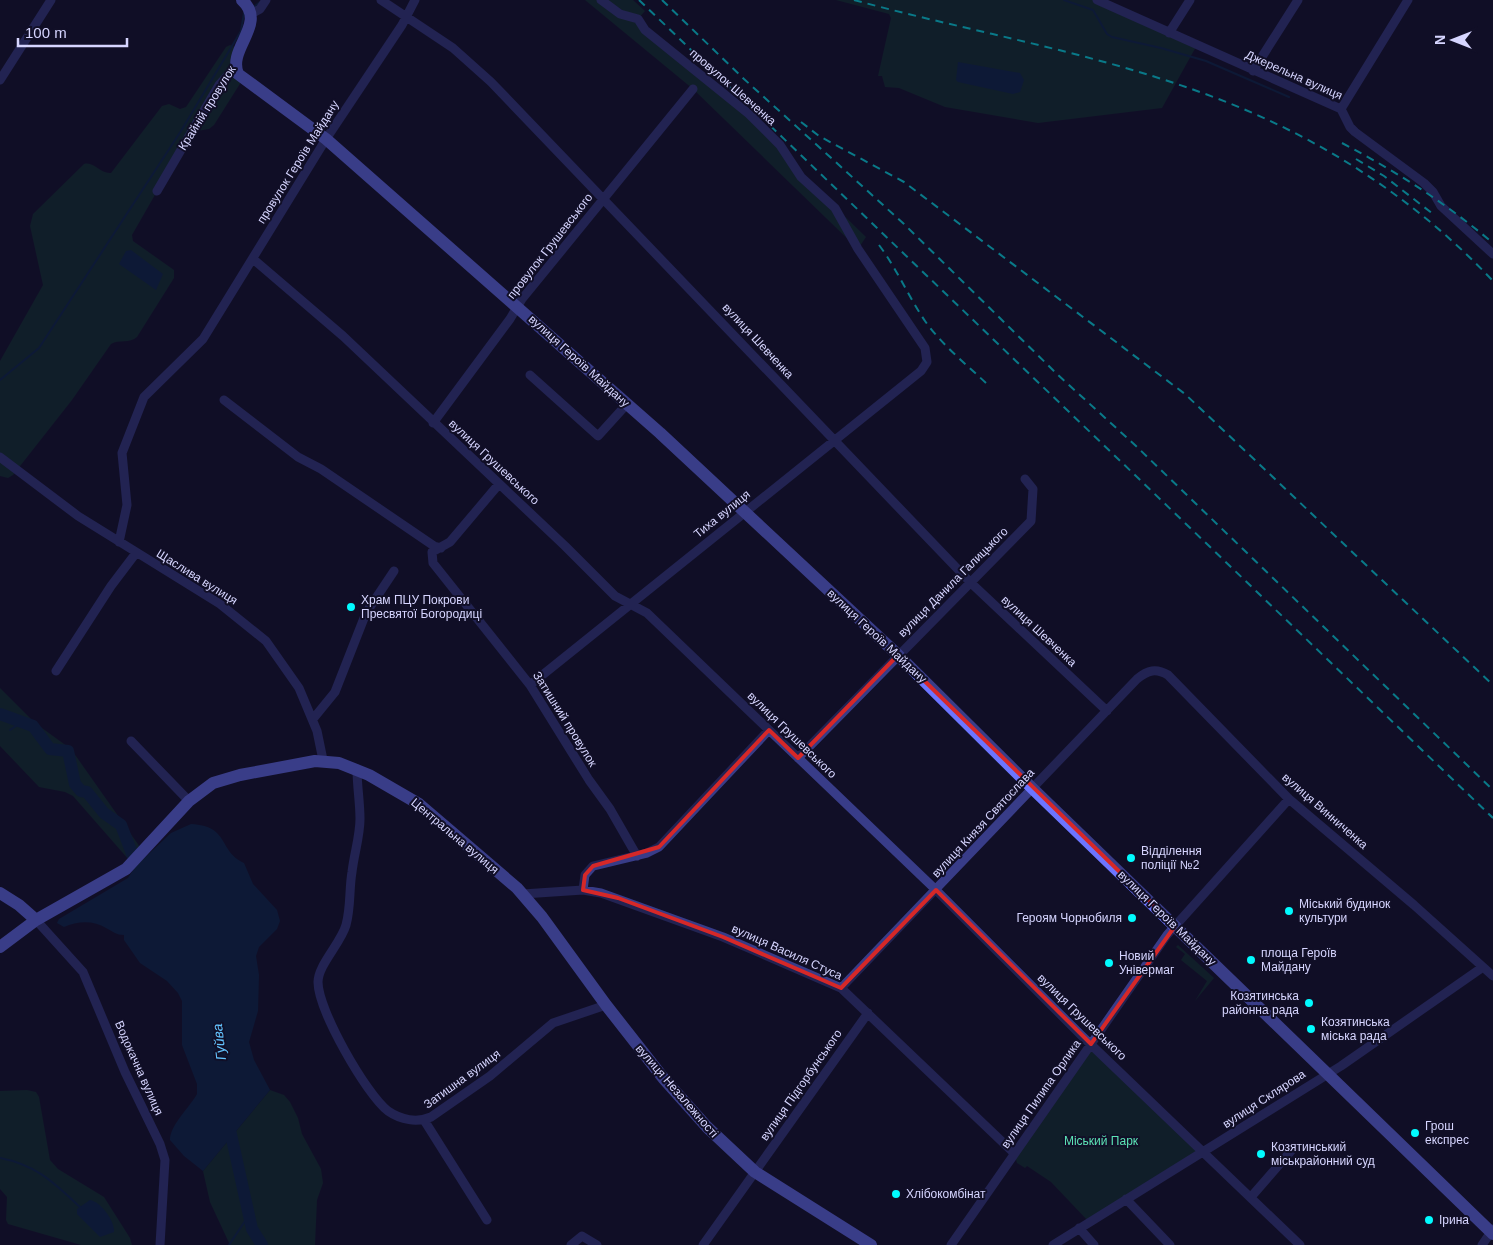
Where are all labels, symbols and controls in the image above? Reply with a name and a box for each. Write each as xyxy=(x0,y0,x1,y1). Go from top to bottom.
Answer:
scale bar xyxy=(18,15,126,47)
north arrow xyxy=(1428,15,1478,65)
text: 100 m xyxy=(25,24,67,41)
text: N xyxy=(1432,35,1448,45)
street label: провулок Шевченка xyxy=(687,46,779,128)
street label: Джерельна вулиця xyxy=(1243,47,1345,103)
street label: Крайній провулок xyxy=(175,62,239,153)
street label: провулок Героїв Майдану xyxy=(254,98,342,226)
street label: провулок Грушевського xyxy=(504,190,596,302)
street label: вулиця Шевченка xyxy=(720,301,797,382)
street label: вулиця Героїв Майдану xyxy=(526,312,632,410)
street label: вулиця Грушевського xyxy=(446,417,542,508)
street label: Тиха вулиця xyxy=(691,487,753,541)
street label: вулиця Данила Галицького xyxy=(895,524,1011,640)
street label: Щаслива вулиця xyxy=(154,546,240,608)
street label: вулиця Героїв Майдану xyxy=(824,586,930,686)
place label: Храм ПЦУ Покрови Пресвятої Богородиці xyxy=(361,593,482,621)
street label: вулиця Шевченка xyxy=(999,593,1080,670)
marker: Храм ПЦУ Покрови Пресвятої Богородиці xyxy=(345,601,357,613)
street label: Затишний провулок xyxy=(530,669,600,770)
street label: вулиця Грушевського xyxy=(745,689,840,781)
street label: вулиця Князя Святослава xyxy=(929,765,1037,880)
street label: вулиця Винниченка xyxy=(1279,770,1371,852)
street label: Центральна вулиця xyxy=(408,795,502,877)
place label: Відділення поліції №2 xyxy=(1141,844,1202,872)
marker: Відділення поліції №2 xyxy=(1125,852,1137,864)
street label: вулиця Героїв Майдану xyxy=(1115,868,1219,968)
place label: Міський будинок культури xyxy=(1299,897,1391,925)
marker: Міський будинок культури xyxy=(1283,905,1295,917)
place label: Героям Чорнобиля xyxy=(1016,911,1122,925)
marker: Героям Чорнобиля xyxy=(1126,912,1138,924)
street label: вулиця Василя Стуса xyxy=(730,921,845,983)
place label: площа Героїв Майдану xyxy=(1261,946,1337,974)
place label: Новий Універмаг xyxy=(1119,949,1175,977)
marker: площа Героїв Майдану xyxy=(1245,954,1257,966)
marker: Новий Універмаг xyxy=(1103,957,1115,969)
street label: вулиця Грушевського xyxy=(1035,971,1130,1063)
place label: Козятинська районна рада xyxy=(1222,989,1299,1017)
marker: Козятинська районна рада xyxy=(1303,997,1315,1009)
place label: Козятинська міська рада xyxy=(1321,1015,1390,1043)
street label: Водокачна вулиця xyxy=(112,1019,166,1117)
water label: Гуйва xyxy=(209,1023,229,1061)
marker: Козятинська міська рада xyxy=(1305,1023,1317,1035)
street label: вулиця Підгорбунського xyxy=(757,1027,845,1143)
street label: вулиця Пилипа Орлика xyxy=(998,1037,1084,1151)
street label: вулиця Незалежності xyxy=(633,1042,721,1140)
street label: Затишна вулиця xyxy=(421,1047,503,1111)
street label: вулиця Склярова xyxy=(1220,1067,1308,1131)
place label: Грош експрес xyxy=(1425,1119,1469,1147)
marker: Грош експрес xyxy=(1409,1127,1421,1139)
park label: Міський Парк xyxy=(1064,1134,1139,1148)
place label: Козятинський міськрайонний суд xyxy=(1271,1140,1375,1168)
marker: Козятинський міськрайонний суд xyxy=(1255,1148,1267,1160)
place label: Хлібокомбінат xyxy=(906,1187,986,1201)
marker: Хлібокомбінат xyxy=(890,1188,902,1200)
place label: Ірина xyxy=(1439,1213,1469,1227)
marker: Ірина xyxy=(1423,1214,1435,1226)

